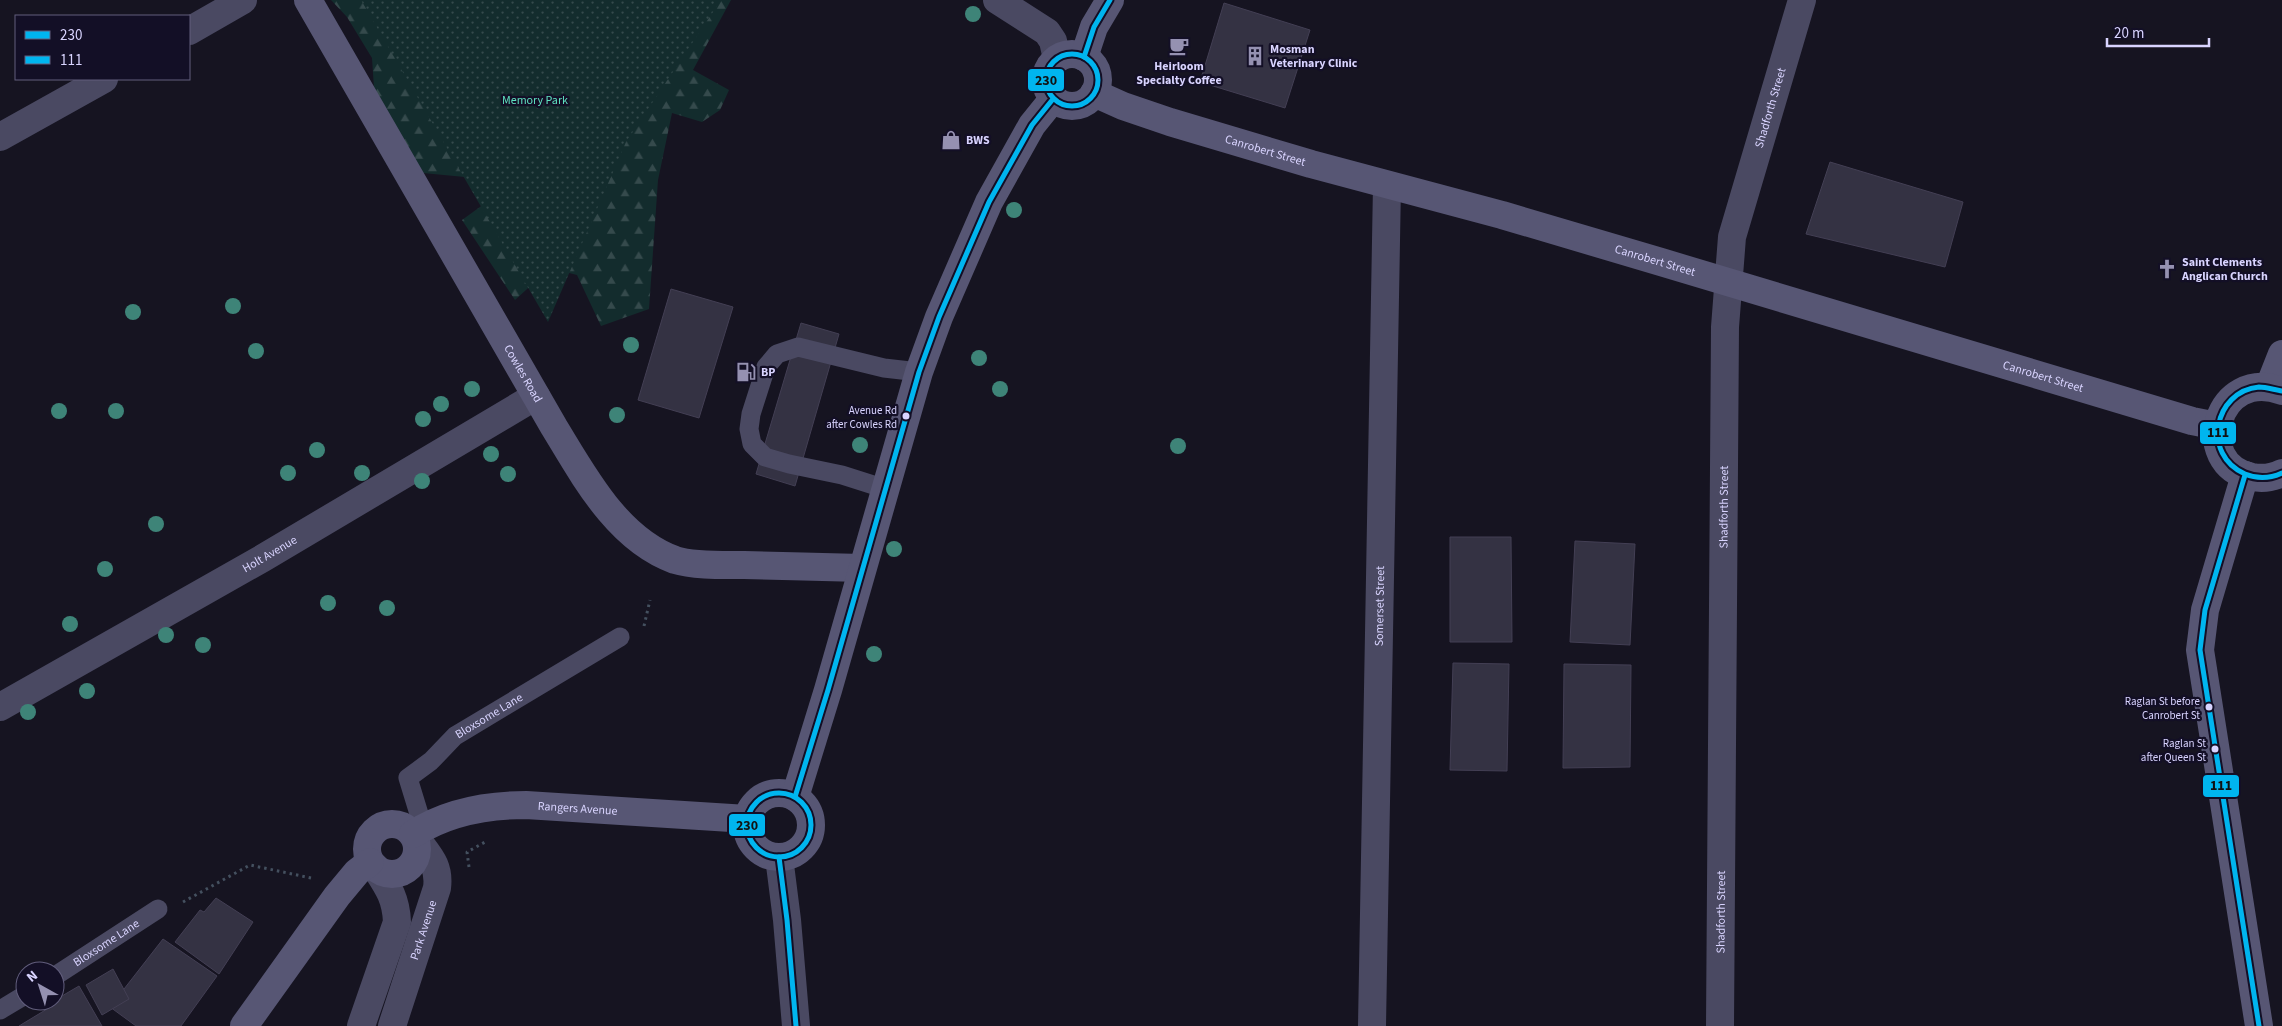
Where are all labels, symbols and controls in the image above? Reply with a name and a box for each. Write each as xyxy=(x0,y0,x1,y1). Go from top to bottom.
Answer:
legend xyxy=(15,15,190,80)
scale bar xyxy=(2107,15,2210,47)
text: 20 m xyxy=(2114,23,2144,44)
text: 230 xyxy=(60,25,82,46)
cafe icon: Heirloom Specialty Coffee xyxy=(1168,35,1190,57)
place label: Mosman Veterinary Clinic xyxy=(1269,41,1358,72)
building icon: Mosman Veterinary Clinic xyxy=(1244,45,1266,67)
text: 111 xyxy=(60,50,82,71)
place label: Heirloom Specialty Coffee xyxy=(1136,58,1222,89)
street label: Shadforth Street xyxy=(1750,66,1790,150)
line badge: 230 xyxy=(1027,68,1065,92)
text: 230 xyxy=(1035,71,1057,91)
park label: Memory Park xyxy=(502,92,568,109)
shop icon: BWS xyxy=(940,129,962,151)
street label: Canrobert Street xyxy=(1223,130,1308,170)
place label: BWS xyxy=(966,132,990,149)
street label: Canrobert Street xyxy=(1613,240,1698,280)
place label: Saint Clements Anglican Church xyxy=(2181,254,2268,285)
church icon: Saint Clements Anglican Church xyxy=(2156,258,2178,280)
street label: Cowles Road xyxy=(500,341,547,406)
street label: Canrobert Street xyxy=(2001,356,2086,397)
fuel station icon: BP xyxy=(735,361,757,383)
place label: BP xyxy=(761,364,775,381)
place label: Avenue Rd after Cowles Rd xyxy=(826,403,897,432)
marker: Avenue Rd after Cowles Rd xyxy=(901,411,911,421)
line badge: 111 xyxy=(2199,421,2237,445)
text: 111 xyxy=(2207,423,2229,443)
street label: Shadforth Street xyxy=(1715,466,1733,549)
street label: Holt Avenue xyxy=(239,531,300,577)
street label: Somerset Street xyxy=(1370,566,1389,646)
street label: Bloxsome Lane xyxy=(452,689,526,743)
place label: Raglan St before Canrobert St xyxy=(2125,694,2201,723)
marker: Raglan St before Canrobert St xyxy=(2204,702,2214,712)
place label: Raglan St after Queen St xyxy=(2141,736,2206,765)
marker: Raglan St after Queen St xyxy=(2210,744,2220,754)
line badge: 111 xyxy=(2202,774,2240,798)
text: 111 xyxy=(2210,776,2232,796)
street label: Rangers Avenue xyxy=(537,797,618,819)
line badge: 230 xyxy=(728,813,766,837)
text: 230 xyxy=(736,816,758,836)
street label: Shadforth Street xyxy=(1712,871,1730,953)
street label: Park Avenue xyxy=(406,898,441,962)
street label: Bloxsome Lane xyxy=(70,915,143,971)
north arrow xyxy=(15,961,65,1011)
text: N xyxy=(23,966,42,987)

